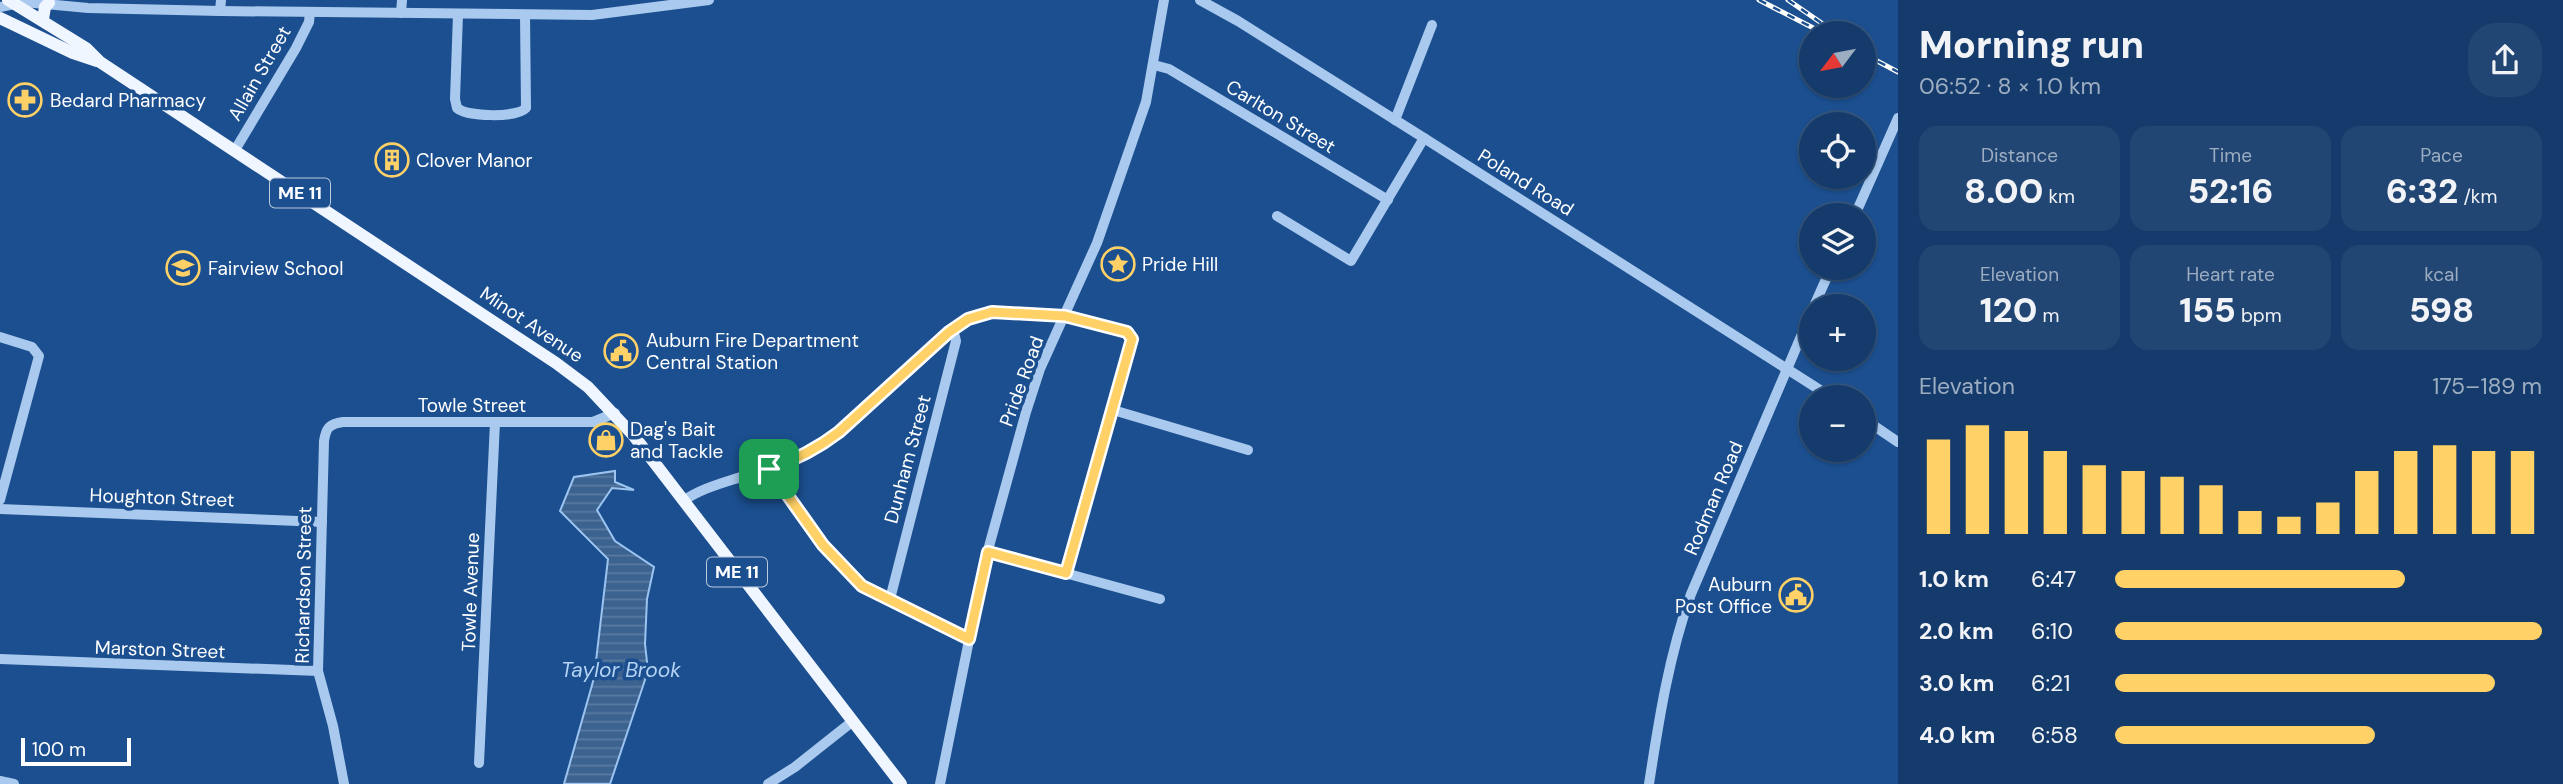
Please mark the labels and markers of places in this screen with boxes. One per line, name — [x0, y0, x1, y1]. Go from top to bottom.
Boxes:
pharmacy icon: Bedard Pharmacy — [6, 81, 44, 119]
place label: Bedard Pharmacy — [50, 88, 207, 113]
building icon: Clover Manor — [373, 141, 411, 179]
place label: Clover Manor — [416, 148, 533, 173]
place icon: Pride Hill — [1099, 245, 1137, 283]
school or university icon: Fairview School — [164, 249, 202, 287]
place label: Pride Hill — [1142, 252, 1218, 277]
place label: Fairview School — [208, 256, 344, 281]
place label: Auburn Fire Department Central Station — [646, 328, 859, 375]
public building icon: Auburn Fire Department Central Station — [602, 332, 640, 370]
place label: Dag's Bait and Tackle — [630, 417, 723, 464]
shop icon: Dag's Bait and Tackle — [587, 421, 625, 459]
pin — [739, 439, 799, 499]
place label: Auburn Post Office — [1675, 572, 1772, 619]
public building icon: Auburn Post Office — [1777, 576, 1815, 614]

